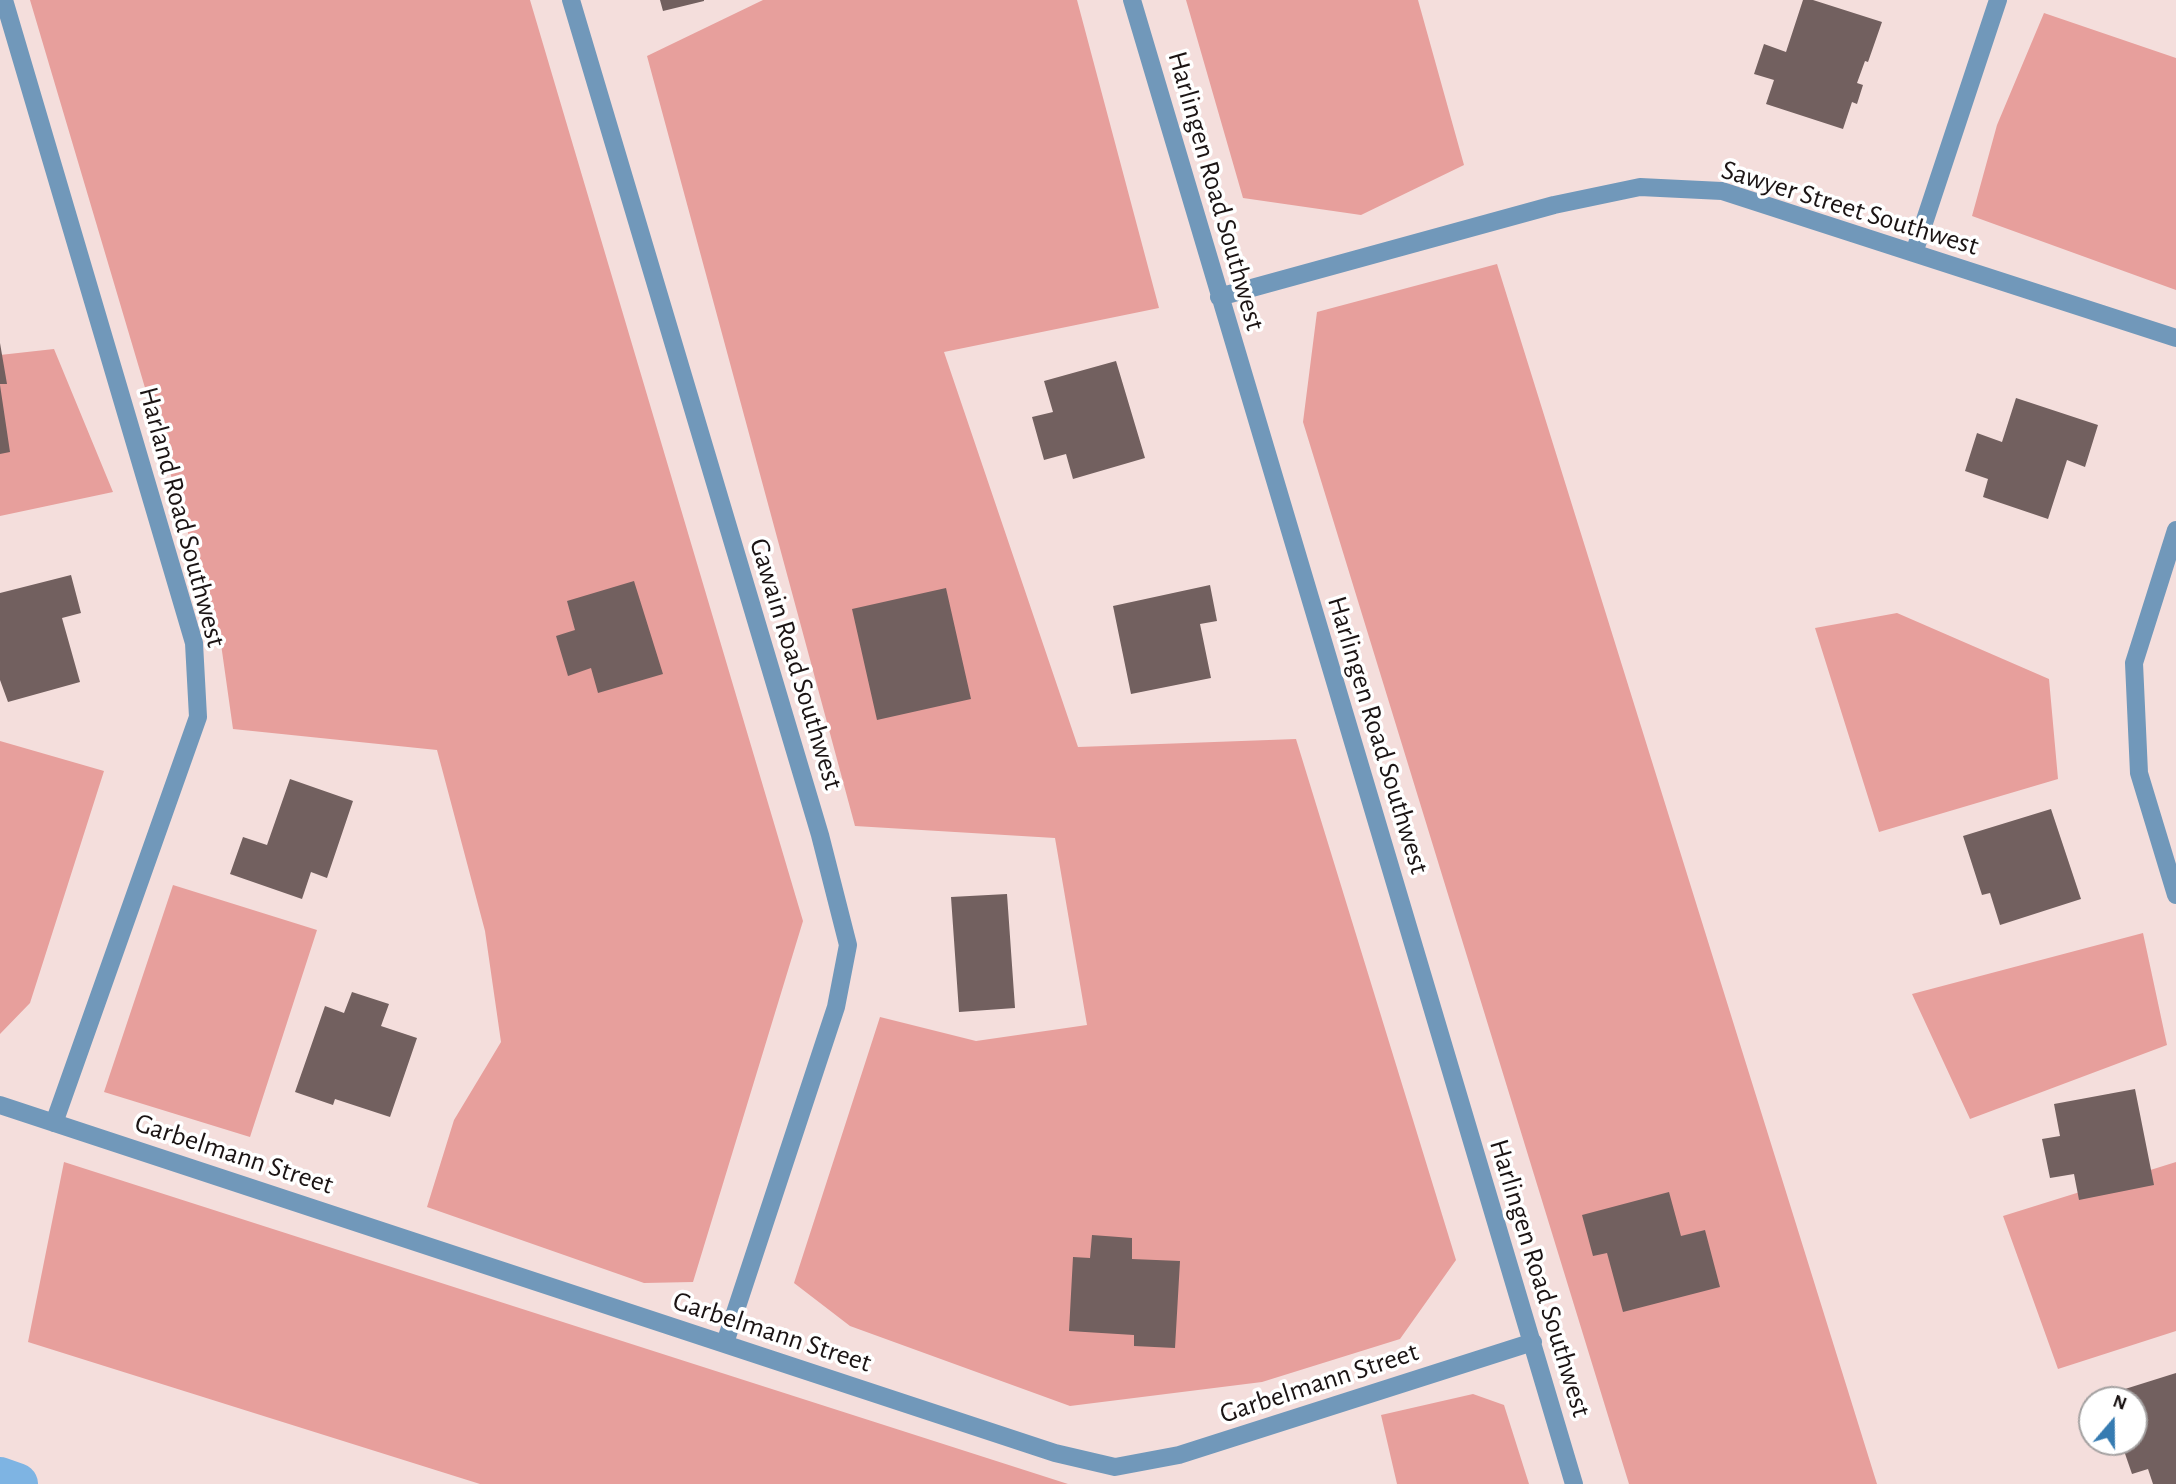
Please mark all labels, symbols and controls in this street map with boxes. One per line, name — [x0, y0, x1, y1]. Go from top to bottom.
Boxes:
street label: Harlingen Road Southwest — [1160, 48, 1272, 334]
street label: Sawyer Street Southwest — [1717, 153, 1983, 263]
street label: Harland Road Southwest — [131, 383, 233, 651]
street label: Gawain Road Southwest — [742, 534, 850, 794]
street label: Harlingen Road Southwest — [1320, 592, 1436, 878]
street label: Garbelmann Street — [131, 1106, 337, 1202]
street label: Harlingen Road Southwest — [1482, 1135, 1598, 1421]
street label: Garbelmann Street — [669, 1284, 875, 1380]
street label: Garbelmann Street — [1216, 1335, 1422, 1431]
north arrow — [2078, 1386, 2148, 1456]
text: N — [2110, 1391, 2129, 1414]

